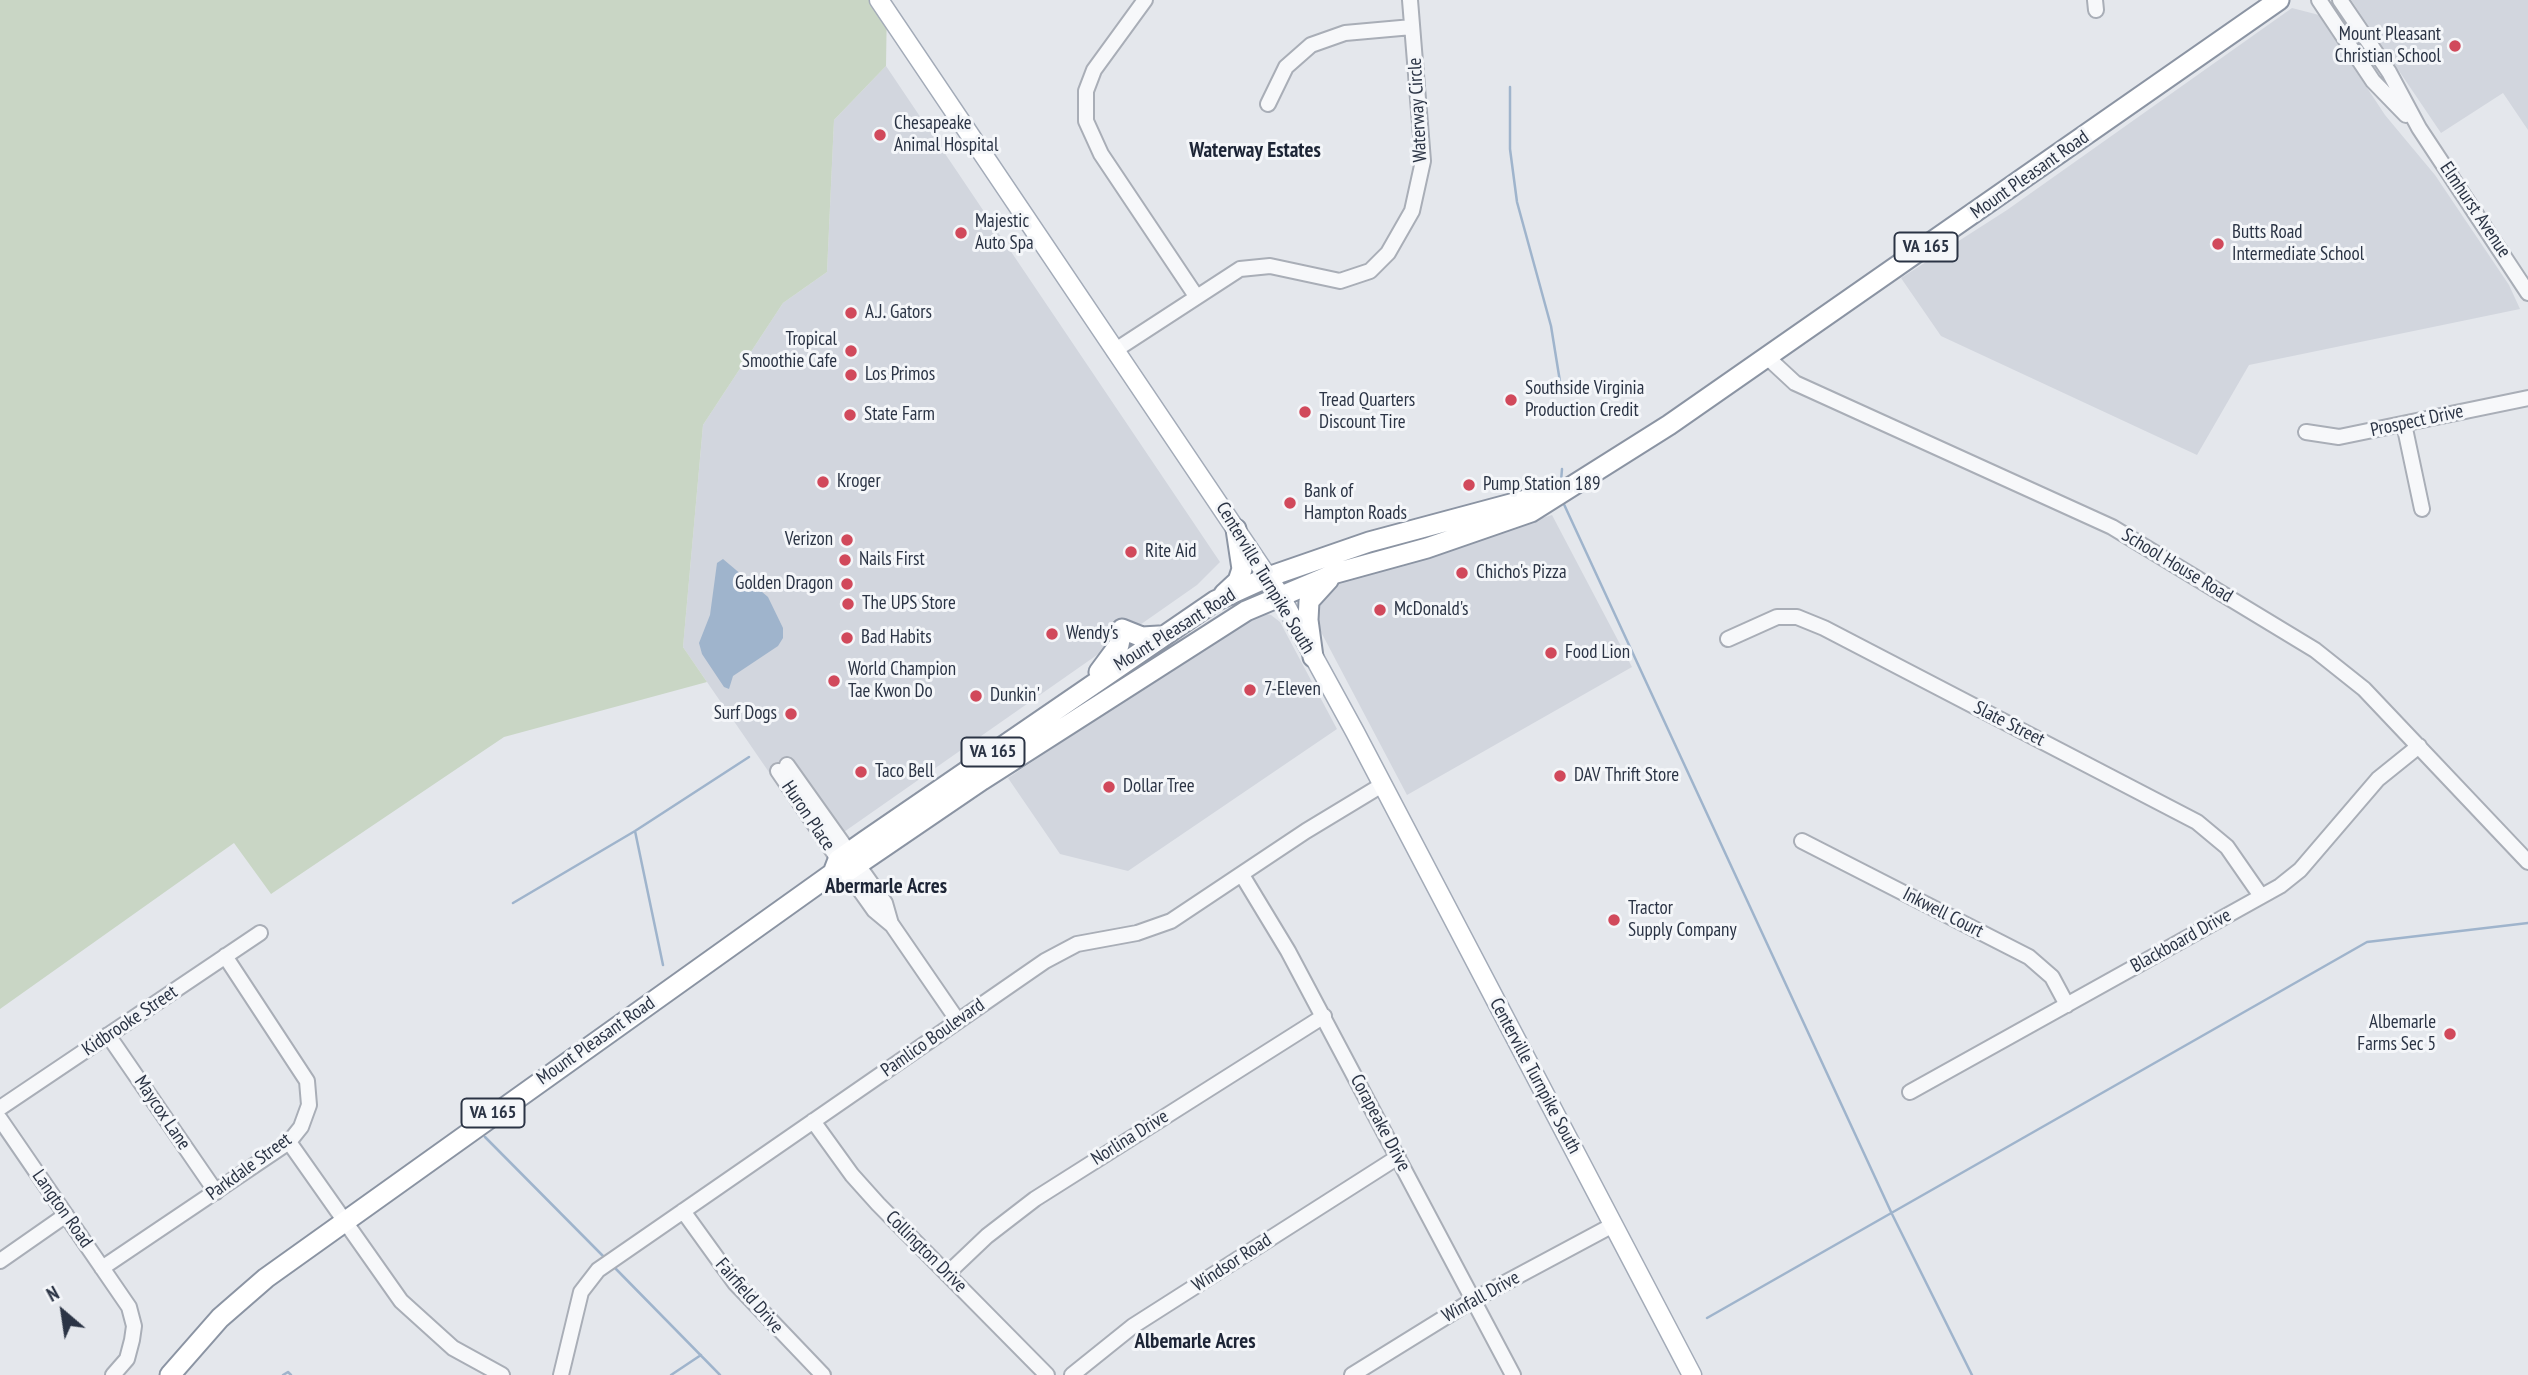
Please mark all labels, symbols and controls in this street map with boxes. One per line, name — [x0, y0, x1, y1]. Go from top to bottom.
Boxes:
place label: Mount Pleasant Christian School — [2335, 24, 2441, 68]
marker: Mount Pleasant Christian School — [2447, 38, 2463, 54]
street label: Waterway Circle — [1404, 57, 1432, 163]
place label: Chesapeake Animal Hospital — [894, 113, 998, 157]
street label: Mount Pleasant Road — [1967, 126, 2093, 224]
marker: Chesapeake Animal Hospital — [872, 127, 888, 143]
district label: Waterway Estates — [1189, 138, 1321, 164]
street label: Elmhurst Avenue — [2435, 158, 2515, 262]
place label: Majestic Auto Spa — [975, 211, 1034, 255]
place label: Butts Road Intermediate School — [2232, 222, 2364, 266]
marker: Majestic Auto Spa — [953, 225, 969, 241]
road number: VA 165 — [1895, 232, 1958, 262]
marker: Butts Road Intermediate School — [2210, 236, 2226, 252]
place label: A.J. Gators — [865, 302, 932, 324]
marker: A.J. Gators — [843, 305, 859, 321]
place label: Tropical Smoothie Cafe — [742, 329, 837, 373]
marker: Tropical Smoothie Cafe — [843, 343, 859, 359]
place label: Los Primos — [865, 364, 935, 386]
marker: Los Primos — [843, 367, 859, 383]
place label: Southside Virginia Production Credit — [1525, 378, 1644, 422]
place label: Tread Quarters Discount Tire — [1319, 390, 1415, 434]
marker: Southside Virginia Production Credit — [1503, 392, 1519, 408]
street label: Prospect Drive — [2368, 400, 2466, 442]
place label: State Farm — [864, 404, 935, 426]
marker: Tread Quarters Discount Tire — [1297, 404, 1313, 420]
marker: State Farm — [842, 407, 858, 423]
place label: Kroger — [837, 471, 881, 493]
marker: Kroger — [815, 474, 831, 490]
place label: Pump Station 189 — [1483, 474, 1600, 496]
marker: Pump Station 189 — [1461, 477, 1477, 493]
place label: Bank of Hampton Roads — [1304, 481, 1407, 525]
marker: Bank of Hampton Roads — [1282, 495, 1298, 511]
street label: Centerville Turnpike South — [1211, 498, 1319, 658]
street label: School House Road — [2117, 524, 2237, 608]
place label: Verizon — [785, 529, 833, 551]
marker: Verizon — [839, 532, 855, 548]
place label: Rite Aid — [1145, 541, 1197, 563]
marker: Rite Aid — [1123, 544, 1139, 560]
place label: Nails First — [859, 549, 925, 571]
marker: Nails First — [837, 552, 853, 568]
place label: Chicho's Pizza — [1476, 562, 1567, 584]
marker: Chicho's Pizza — [1454, 565, 1470, 581]
place label: Golden Dragon — [735, 573, 833, 595]
marker: Golden Dragon — [839, 576, 855, 592]
street label: Mount Pleasant Road — [1110, 584, 1240, 676]
place label: The UPS Store — [862, 593, 956, 615]
marker: The UPS Store — [840, 596, 856, 612]
place label: McDonald's — [1394, 599, 1469, 621]
marker: McDonald's — [1372, 602, 1388, 618]
place label: Wendy's — [1066, 623, 1119, 645]
marker: Wendy's — [1044, 626, 1060, 642]
place label: Bad Habits — [861, 627, 932, 649]
marker: Bad Habits — [839, 630, 855, 646]
place label: Food Lion — [1565, 642, 1630, 664]
marker: Food Lion — [1543, 645, 1559, 661]
place label: World Champion Tae Kwon Do — [848, 659, 956, 703]
marker: World Champion Tae Kwon Do — [826, 673, 842, 689]
place label: 7-Eleven — [1264, 679, 1321, 701]
marker: 7-Eleven — [1242, 682, 1258, 698]
place label: Dunkin' — [990, 685, 1040, 707]
marker: Dunkin' — [968, 688, 984, 704]
street label: Slate Street — [1970, 696, 2048, 752]
place label: Surf Dogs — [714, 703, 777, 725]
marker: Surf Dogs — [783, 706, 799, 722]
road number: VA 165 — [962, 738, 1024, 766]
place label: Taco Bell — [875, 761, 934, 783]
marker: Taco Bell — [853, 764, 869, 780]
place label: DAV Thrift Store — [1574, 765, 1679, 787]
marker: DAV Thrift Store — [1552, 768, 1568, 784]
place label: Dollar Tree — [1123, 776, 1194, 798]
street label: Huron Place — [776, 777, 840, 855]
marker: Dollar Tree — [1101, 779, 1117, 795]
district label: Abermarle Acres — [825, 874, 947, 900]
street label: Inkwell Court — [1899, 883, 1987, 943]
place label: Tractor Supply Company — [1628, 898, 1737, 942]
street label: Blackboard Drive — [2127, 904, 2235, 978]
marker: Tractor Supply Company — [1606, 912, 1622, 928]
street label: Kidbrooke Street — [78, 981, 182, 1061]
street label: Mount Pleasant Road — [533, 992, 659, 1090]
street label: Pamlico Boulevard — [877, 994, 989, 1082]
street label: Centerville Turnpike South — [1484, 994, 1586, 1158]
place label: Albemarle Farms Sec 5 — [2357, 1012, 2436, 1056]
marker: Albemarle Farms Sec 5 — [2442, 1026, 2458, 1042]
street label: Corapeake Drive — [1345, 1071, 1415, 1175]
street label: Maycox Lane — [129, 1072, 195, 1154]
road number: VA 165 — [462, 1098, 524, 1128]
street label: Norlina Drive — [1087, 1105, 1173, 1171]
street label: Parkdale Street — [202, 1128, 296, 1206]
street label: Langton Road — [27, 1166, 97, 1252]
street label: Collington Drive — [880, 1206, 972, 1298]
street label: Windsor Road — [1188, 1229, 1276, 1297]
street label: Fairfield Drive — [710, 1254, 788, 1338]
street label: Winfall Drive — [1438, 1266, 1524, 1328]
north arrow — [28, 1277, 98, 1347]
text: N — [43, 1281, 63, 1307]
district label: Albemarle Acres — [1134, 1329, 1256, 1355]

